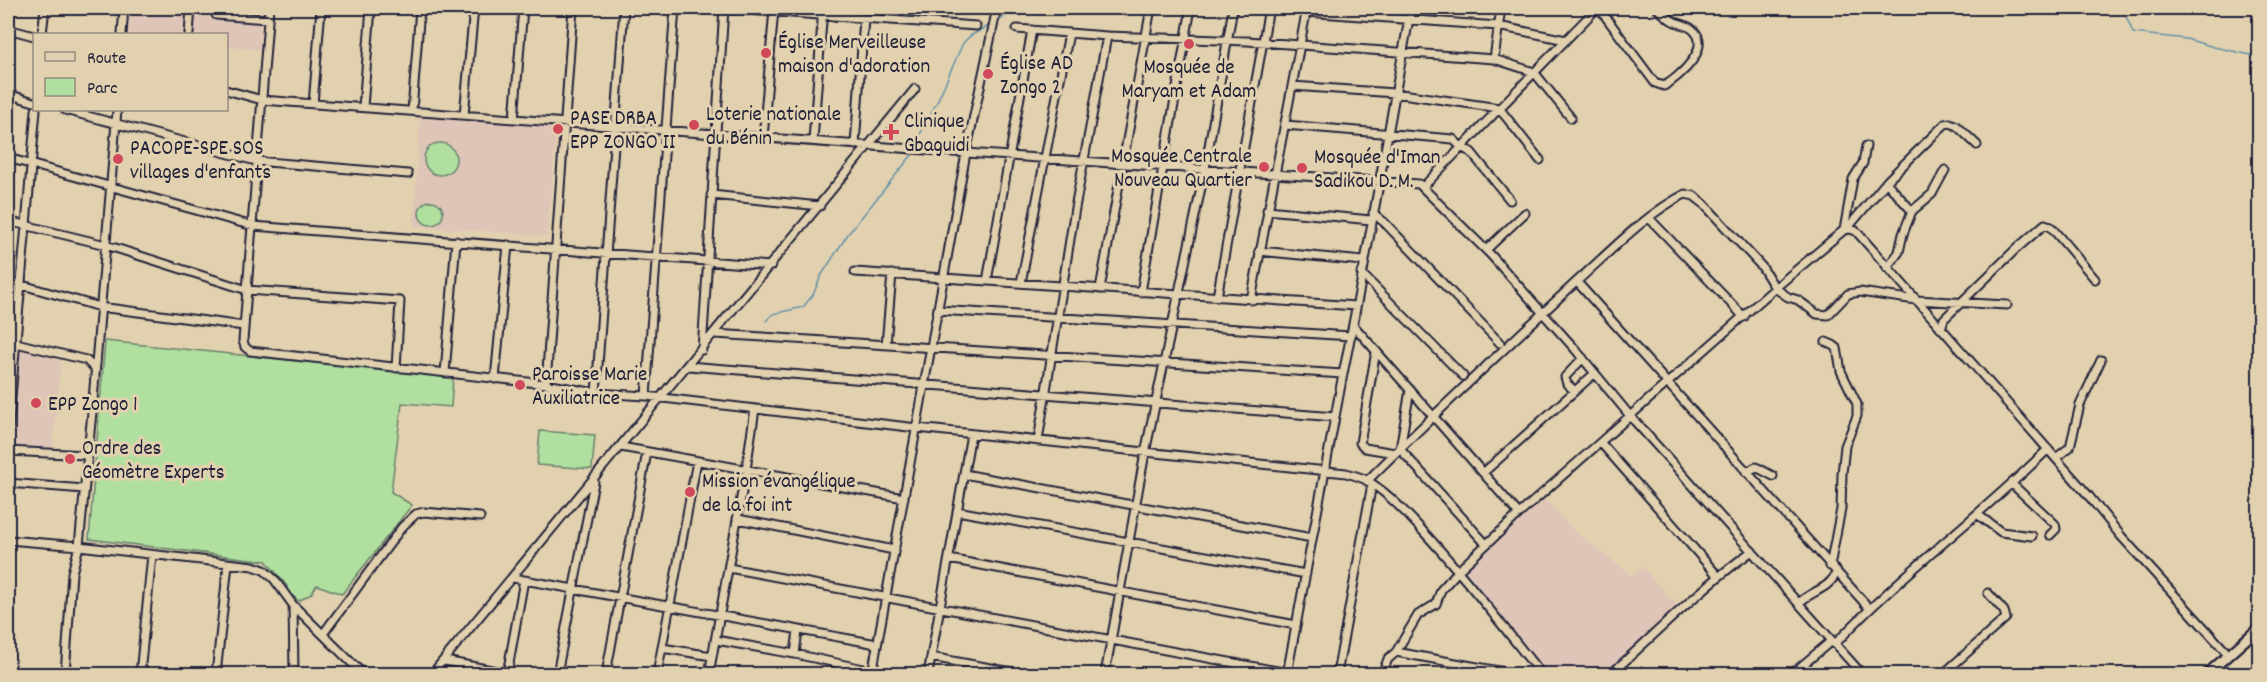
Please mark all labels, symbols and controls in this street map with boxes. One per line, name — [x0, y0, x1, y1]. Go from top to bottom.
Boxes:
place label: Église Merveilleuse maison d'adoration — [778, 29, 930, 83]
legend — [33, 33, 228, 111]
marker: Mosquée de Maryam et Adam — [1182, 37, 1196, 51]
marker: Église Merveilleuse maison d'adoration — [759, 46, 773, 60]
text: Route — [87, 47, 126, 72]
place label: Église AD Zongo 2 — [1000, 50, 1073, 104]
place label: Mosquée de Maryam et Adam — [1122, 54, 1256, 108]
marker: Église AD Zongo 2 — [981, 67, 995, 81]
text: Parc — [87, 77, 118, 102]
place label: Loterie nationale du Bénin — [706, 101, 841, 155]
place label: PASE DRBA EPP ZONGO II — [570, 105, 676, 159]
place label: Clinique Gbaguidi — [904, 108, 969, 162]
marker: Loterie nationale du Bénin — [687, 118, 701, 132]
marker: PASE DRBA EPP ZONGO II — [551, 122, 565, 136]
marker: Clinique Gbaguidi — [882, 123, 900, 141]
place label: PACOPE-SPE SOS villages d'enfants — [130, 135, 271, 189]
place label: Mosquée Centrale Nouveau Quartier — [1111, 143, 1252, 197]
place label: Mosquée d'Iman Sadikou D. M. — [1314, 144, 1440, 198]
marker: PACOPE-SPE SOS villages d'enfants — [111, 152, 125, 166]
marker: Mosquée Centrale Nouveau Quartier — [1257, 160, 1271, 174]
marker: Mosquée d'Iman Sadikou D. M. — [1295, 161, 1309, 175]
place label: Paroisse Marie Auxiliatrice — [532, 361, 647, 415]
marker: Paroisse Marie Auxiliatrice — [513, 378, 527, 392]
place label: EPP Zongo 1 — [48, 391, 138, 421]
marker: EPP Zongo 1 — [29, 396, 43, 410]
place label: Ordre des Géomètre Experts — [82, 435, 225, 489]
marker: Ordre des Géomètre Experts — [63, 452, 77, 466]
place label: Mission évangélique de la foi int — [702, 468, 856, 522]
marker: Mission évangélique de la foi int — [683, 485, 697, 499]

